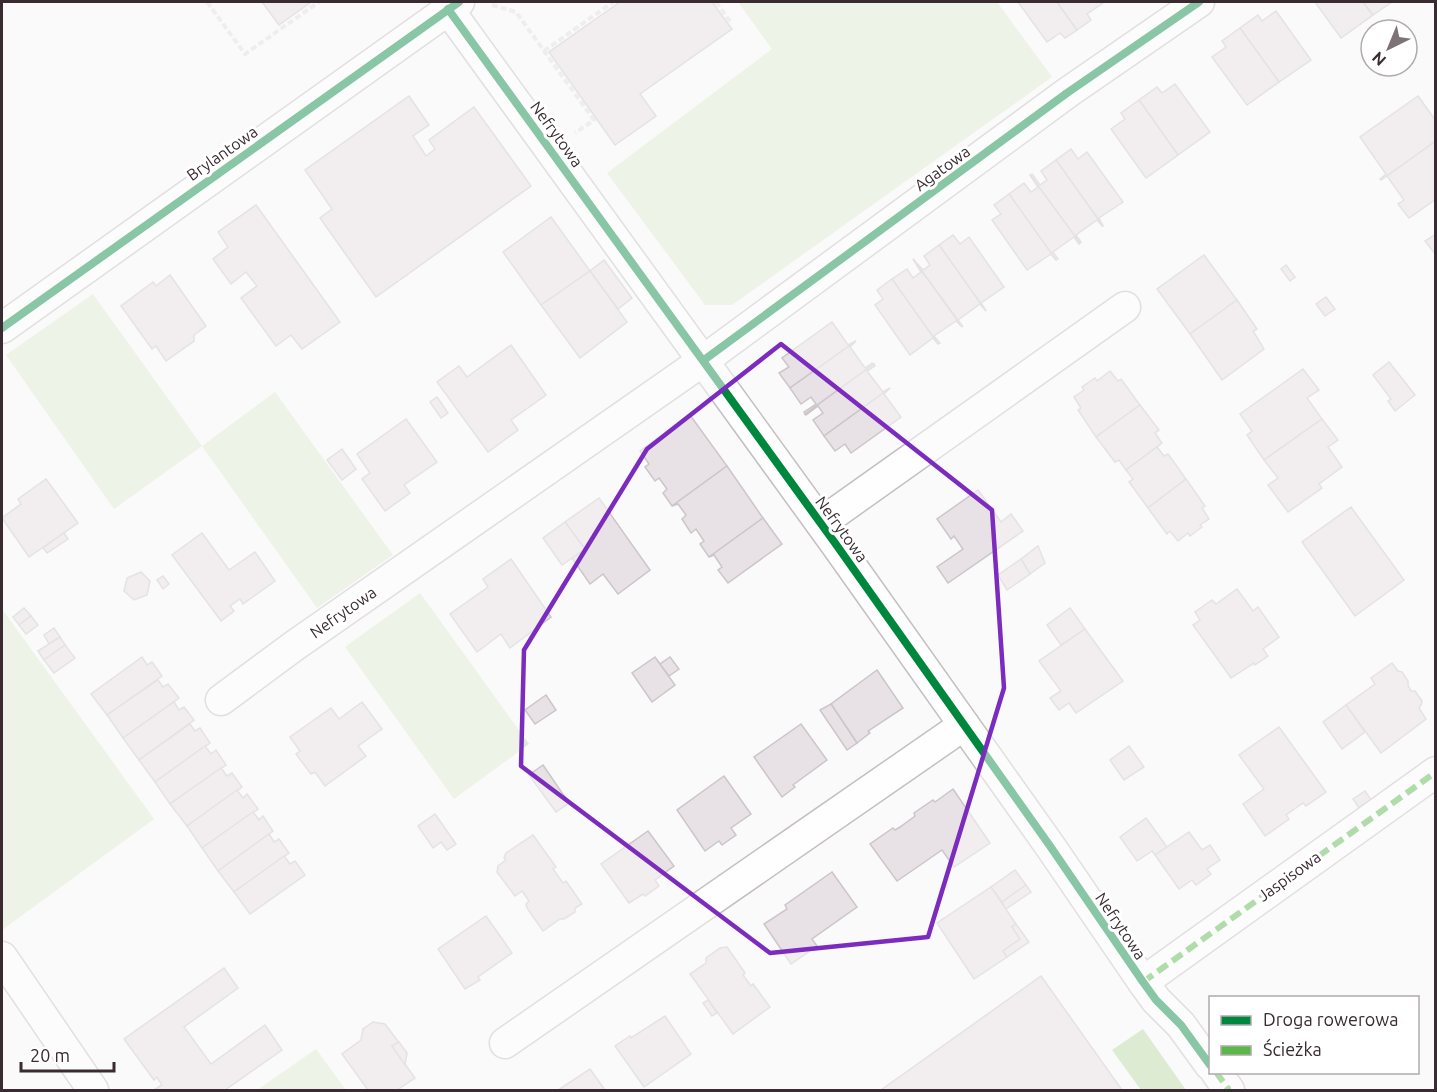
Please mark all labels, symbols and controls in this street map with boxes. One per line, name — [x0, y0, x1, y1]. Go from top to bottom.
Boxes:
north arrow — [1359, 18, 1419, 78]
text: N — [1368, 48, 1389, 70]
street label: Nefrytowa — [527, 98, 587, 170]
street label: Brylantowa — [183, 122, 261, 184]
street label: Agatowa — [911, 142, 973, 194]
street label: Nefrytowa — [812, 493, 872, 565]
street label: Nefrytowa — [306, 583, 380, 641]
street label: Jaspisowa — [1254, 847, 1324, 905]
street label: Nefrytowa — [1092, 889, 1150, 963]
legend — [1209, 996, 1419, 1074]
text: Droga rowerowa — [1263, 1009, 1399, 1029]
scale bar — [21, 1035, 114, 1073]
text: Ścieżka — [1263, 1038, 1322, 1059]
text: 20 m — [30, 1045, 70, 1065]

